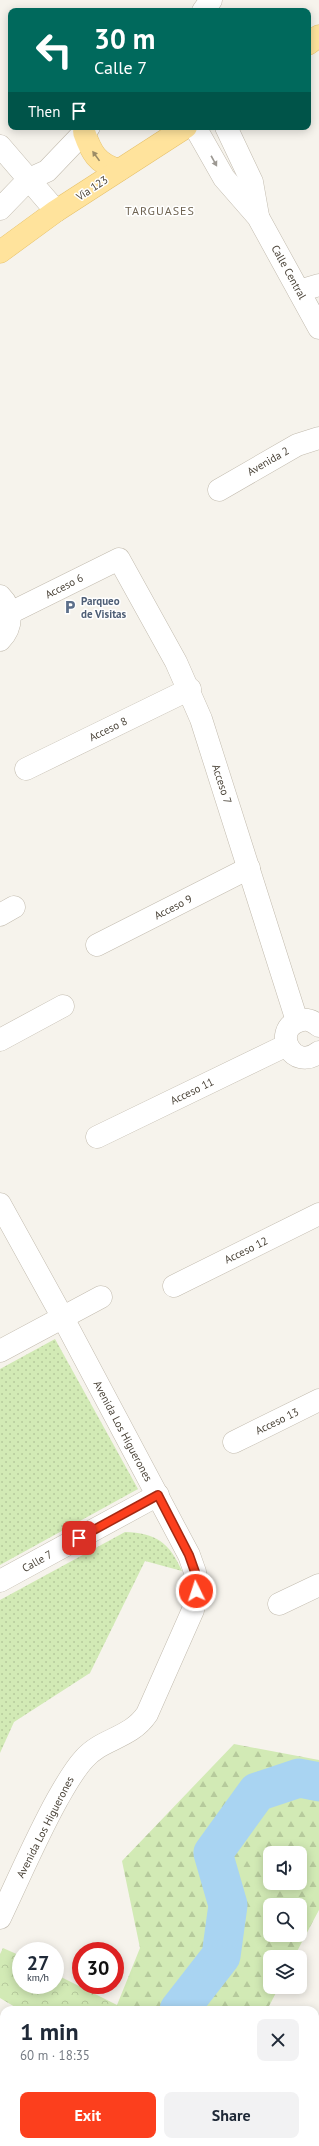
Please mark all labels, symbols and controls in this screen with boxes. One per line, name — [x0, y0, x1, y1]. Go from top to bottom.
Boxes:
text: 30 m — [94, 20, 155, 57]
icon: left — [28, 24, 80, 76]
text: Calle 7 — [94, 56, 147, 79]
icon: arrive — [68, 100, 90, 122]
text: Then — [28, 102, 60, 121]
one-way arrow — [92, 151, 101, 162]
one-way arrow — [211, 155, 218, 167]
street label: Vía 123 — [73, 173, 111, 204]
district label: TARGUASES — [125, 203, 195, 218]
street label: Calle Central — [268, 242, 310, 302]
street label: Avenida 2 — [245, 443, 291, 479]
street label: Acceso 6 — [43, 571, 85, 601]
place label: Parqueo de Visitas — [81, 594, 126, 621]
parking icon: Parqueo de Visitas — [62, 599, 78, 615]
street label: Acceso 8 — [87, 714, 129, 744]
street label: Acceso 7 — [209, 762, 235, 806]
street label: Acceso 9 — [152, 892, 194, 922]
street label: Acceso 11 — [168, 1074, 216, 1108]
street label: Acceso 12 — [222, 1233, 270, 1267]
street label: Avenida Los Higuerones — [90, 1378, 156, 1484]
street label: Acceso 13 — [253, 1404, 301, 1438]
pin — [62, 1521, 96, 1555]
icon: arrive — [68, 1527, 90, 1549]
street label: Calle 7 — [19, 1547, 55, 1575]
position arrow — [175, 1570, 217, 1612]
street label: Avenida Los Higuerones — [13, 1773, 77, 1880]
map controls — [263, 1846, 307, 1994]
button: sound — [263, 1846, 307, 1890]
button: search — [263, 1898, 307, 1942]
speed limit sign: 30 — [72, 1942, 124, 1994]
text: 27 — [27, 1950, 49, 1976]
button: layers — [263, 1950, 307, 1994]
text: km/h — [27, 1971, 49, 1984]
text: 1 min — [20, 2016, 79, 2047]
button: close — [257, 2019, 299, 2061]
text: 60 m · 18:35 — [20, 2047, 90, 2064]
button: Exit — [20, 2092, 156, 2138]
button: Share — [164, 2092, 299, 2138]

